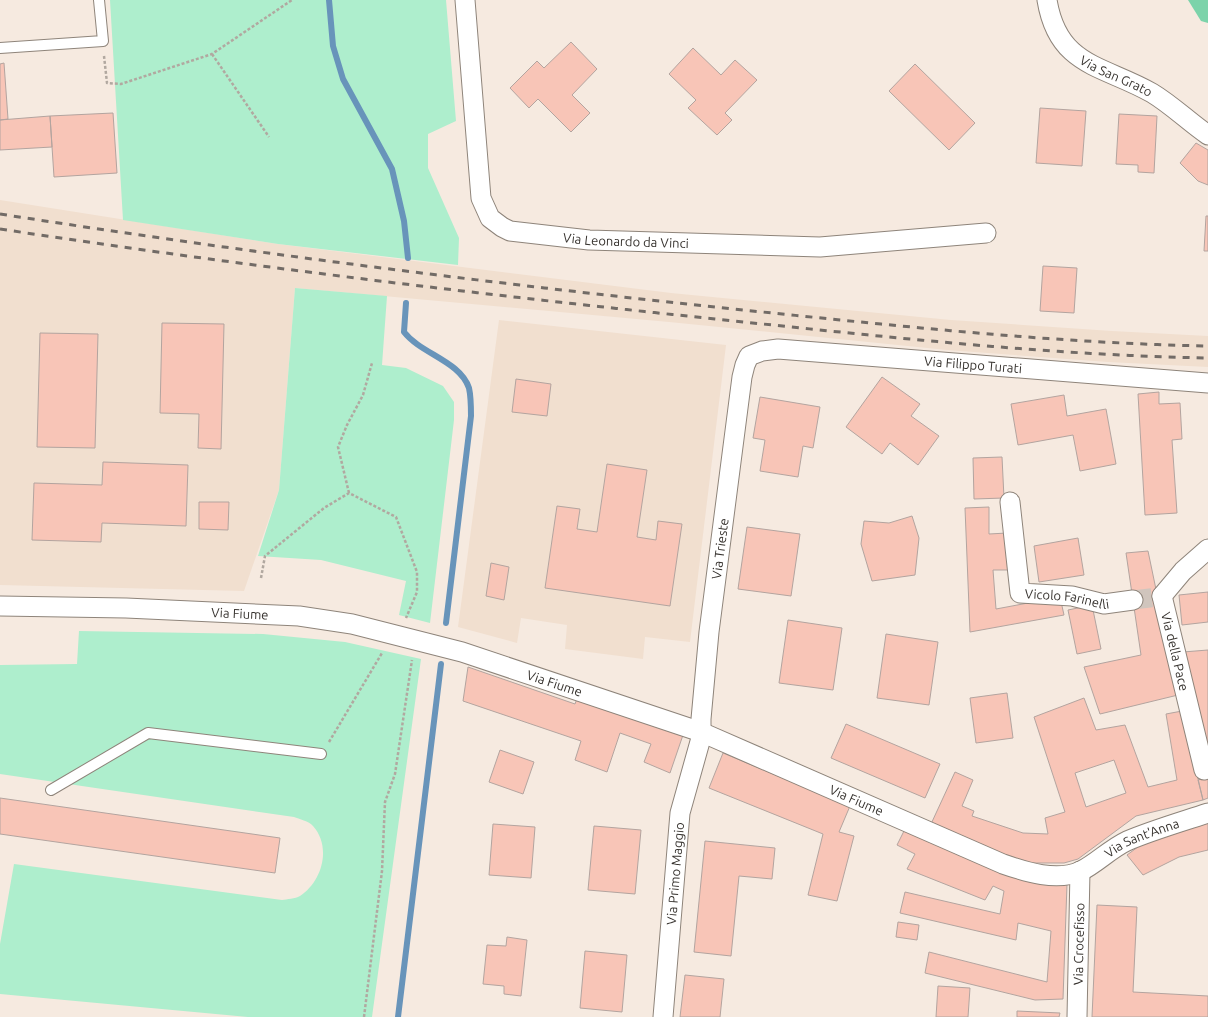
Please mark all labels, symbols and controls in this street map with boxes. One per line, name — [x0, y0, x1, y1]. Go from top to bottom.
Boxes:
street label: Via San Grato — [1077, 53, 1155, 99]
street label: Via Leonardo da Vinci — [562, 230, 689, 250]
street label: Via Filippo Turati — [924, 354, 1022, 375]
street label: Via Trieste — [709, 517, 731, 580]
street label: Vicolo Farinelli — [1024, 586, 1110, 611]
street label: Via Fiume — [211, 605, 269, 622]
street label: Via della Pace — [1159, 611, 1192, 692]
street label: Via Fiume — [525, 667, 584, 699]
street label: Via Fiume — [827, 782, 886, 818]
street label: Via Sant'Anna — [1102, 816, 1181, 860]
street label: Via Primo Maggio — [664, 822, 686, 925]
street label: Via Crocefisso — [1071, 903, 1086, 985]

